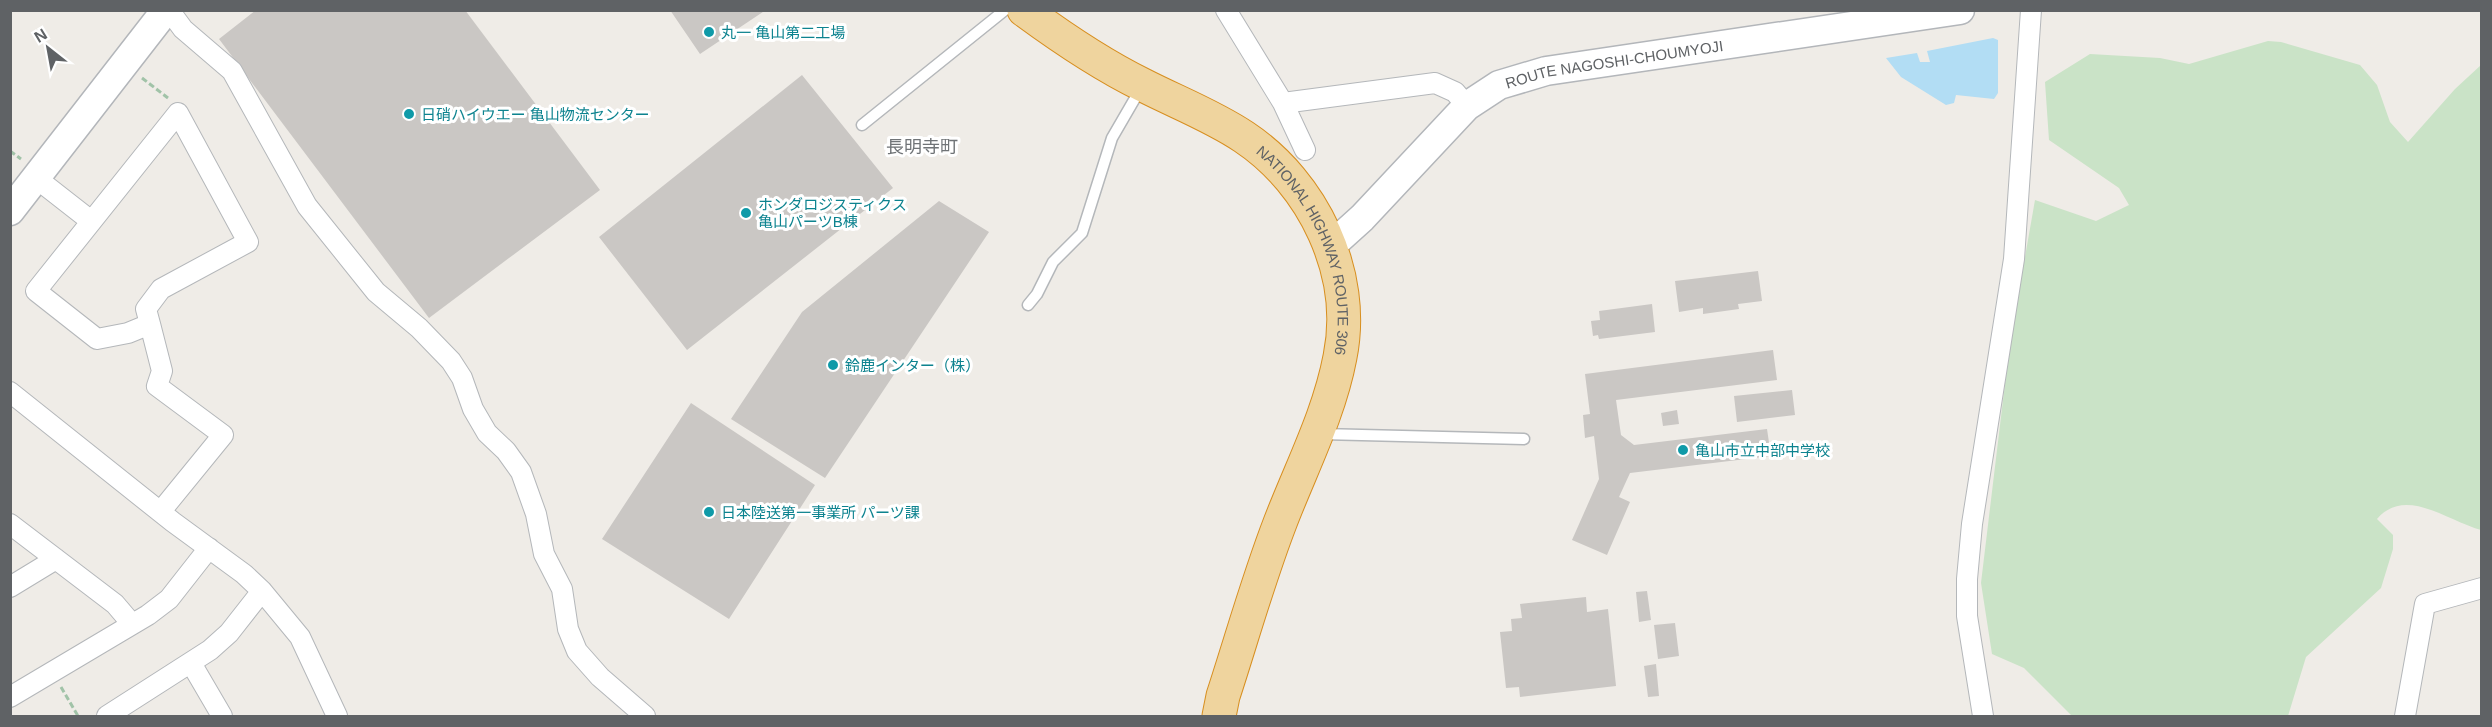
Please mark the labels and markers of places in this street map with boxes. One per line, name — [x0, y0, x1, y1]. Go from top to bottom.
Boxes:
place label: 丸一 亀山第二工場 — [721, 24, 845, 41]
marker: 丸一 亀山第二工場 — [702, 25, 716, 39]
place label: 日硝ハイウエー 亀山物流センター — [421, 106, 650, 123]
marker: 日硝ハイウエー 亀山物流センター — [402, 107, 416, 121]
place label: ホンダロジスティクス 亀山パーツB棟 — [758, 196, 907, 230]
marker: ホンダロジスティクス 亀山パーツB棟 — [739, 206, 753, 220]
place label: 鈴鹿インター（株） — [845, 357, 980, 374]
marker: 鈴鹿インター（株） — [826, 358, 840, 372]
place label: 亀山市立中部中学校 — [1695, 442, 1830, 459]
marker: 亀山市立中部中学校 — [1676, 443, 1690, 457]
place label: 日本陸送第一事業所 パーツ課 — [721, 504, 920, 521]
marker: 日本陸送第一事業所 パーツ課 — [702, 505, 716, 519]

